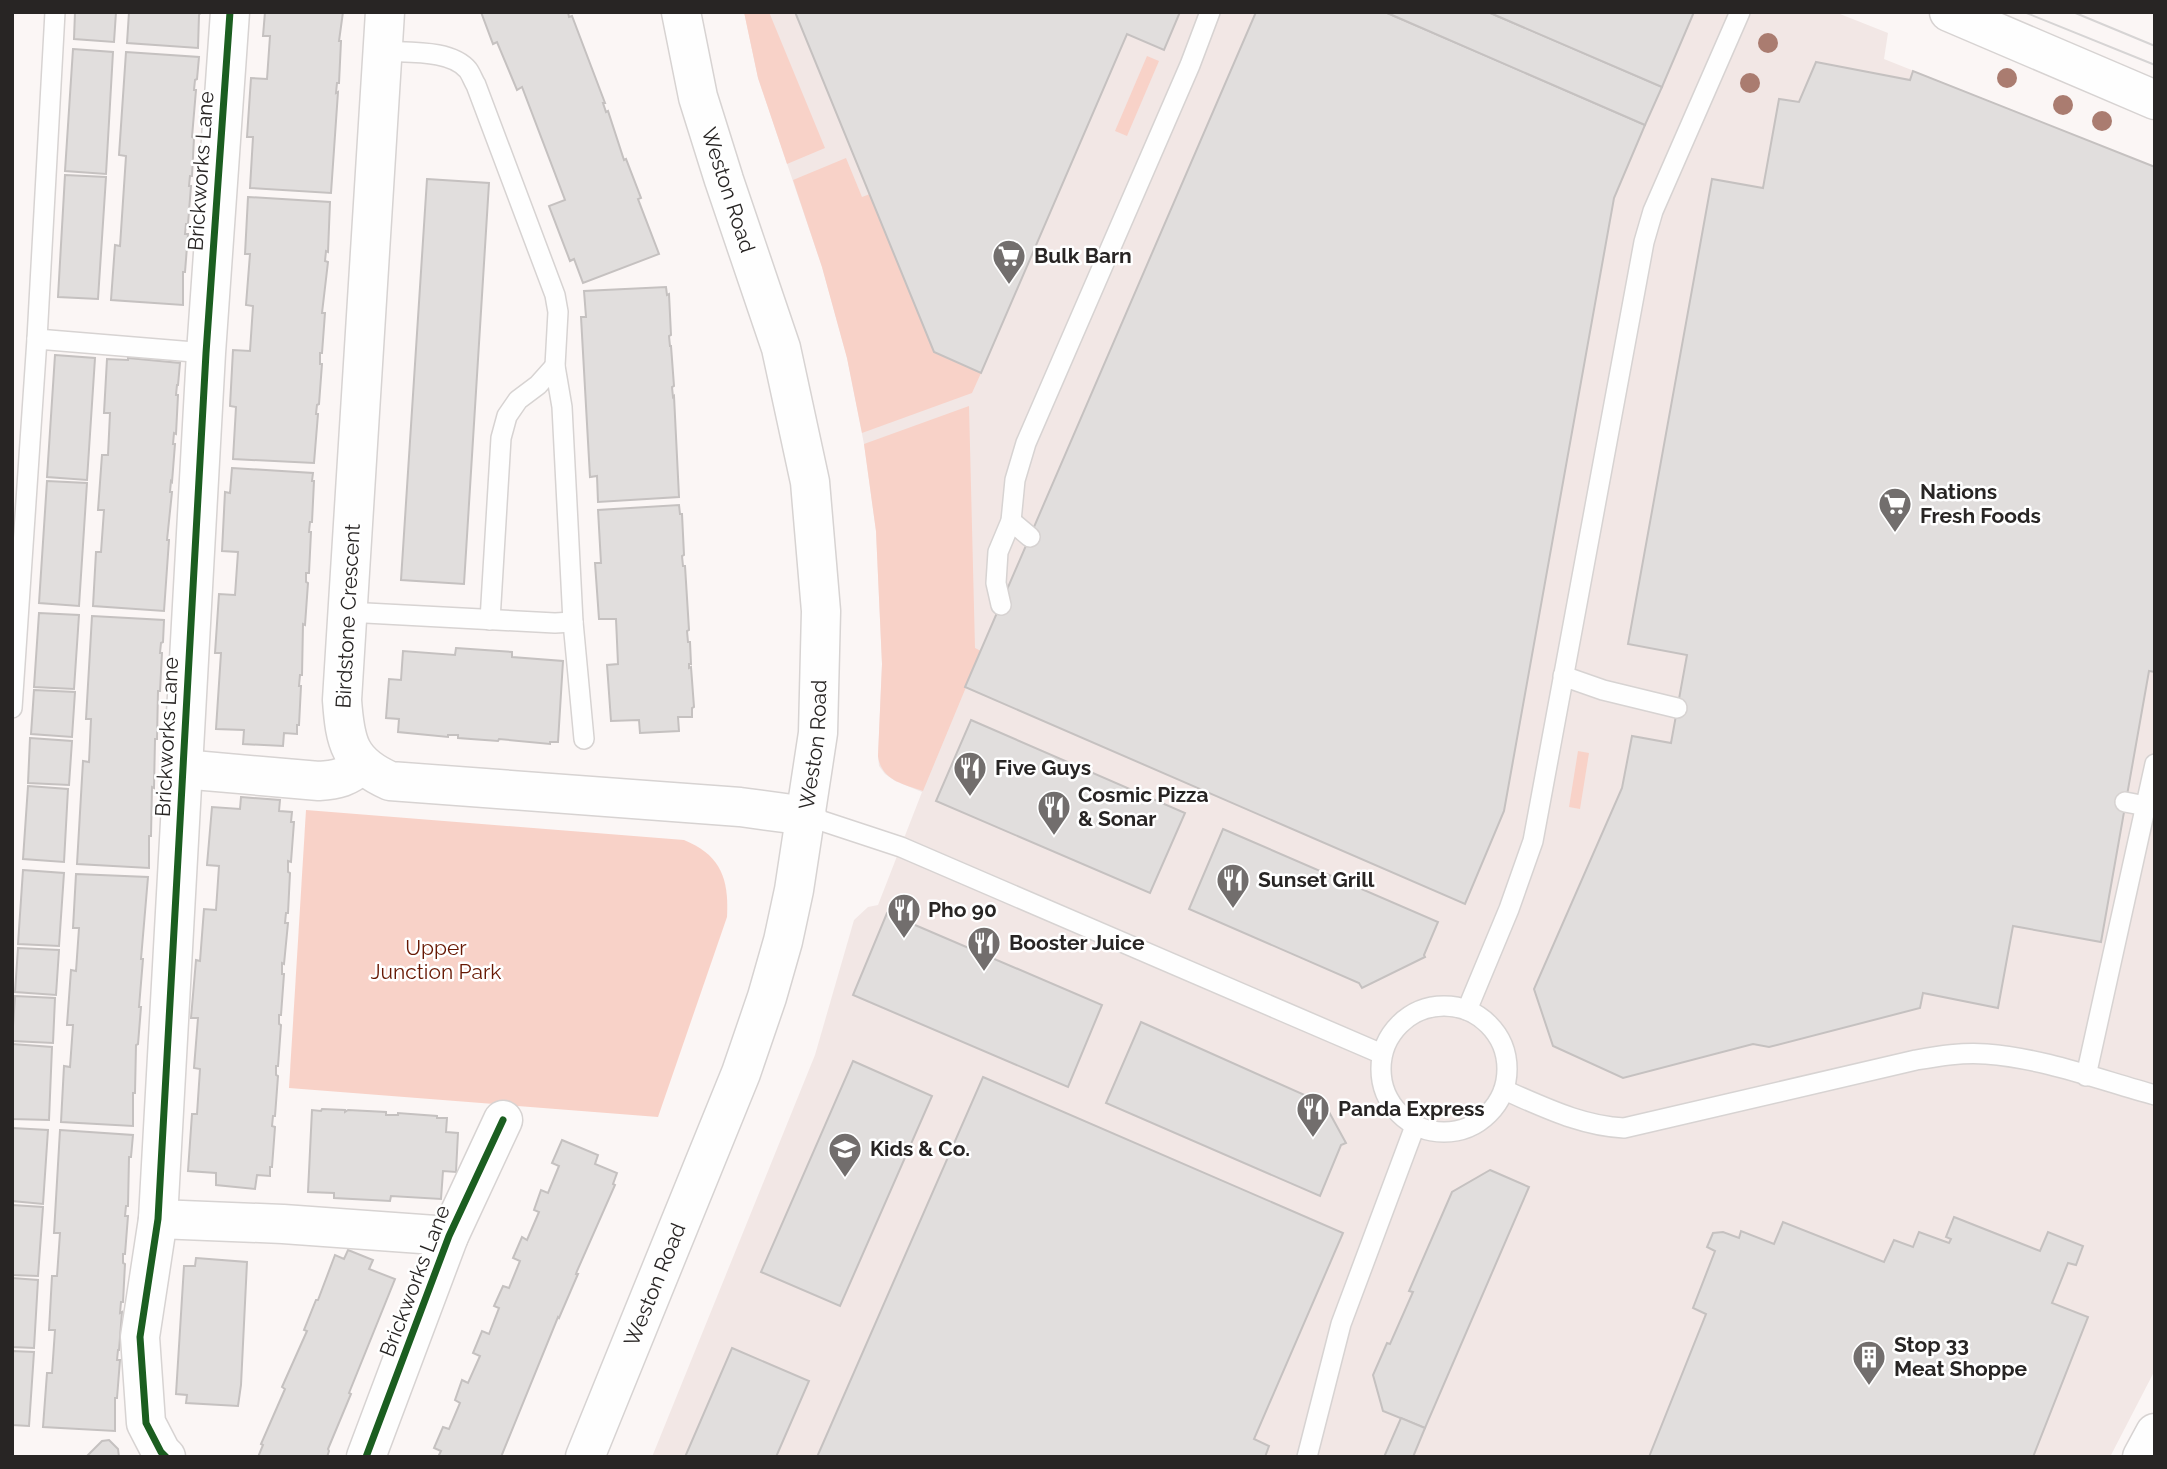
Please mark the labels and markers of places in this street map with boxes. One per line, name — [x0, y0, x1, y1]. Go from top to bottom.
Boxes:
supermarket icon: Bulk Barn — [990, 237, 1028, 286]
place label: Bulk Barn — [1034, 243, 1132, 268]
place label: Nations Fresh Foods — [1920, 479, 2041, 528]
supermarket icon: Nations Fresh Foods — [1876, 485, 1914, 534]
restaurant icon: Five Guys — [951, 749, 989, 798]
place label: Five Guys — [995, 755, 1091, 780]
place label: Cosmic Pizza & Sonar — [1078, 782, 1208, 831]
restaurant icon: Cosmic Pizza & Sonar — [1035, 788, 1073, 837]
restaurant icon: Sunset Grill — [1214, 861, 1252, 910]
place label: Sunset Grill — [1258, 867, 1375, 892]
restaurant icon: Pho 90 — [885, 891, 923, 940]
place label: Pho 90 — [928, 897, 997, 922]
restaurant icon: Booster Juice — [965, 924, 1003, 973]
place label: Booster Juice — [1009, 930, 1145, 955]
restaurant icon: Panda Express — [1294, 1090, 1332, 1139]
place label: Panda Express — [1338, 1096, 1485, 1121]
school or university icon: Kids & Co. — [826, 1130, 864, 1179]
place label: Kids & Co. — [870, 1136, 970, 1161]
place label: Stop 33 Meat Shoppe — [1894, 1332, 2027, 1381]
building icon: Stop 33 Meat Shoppe — [1850, 1338, 1888, 1387]

